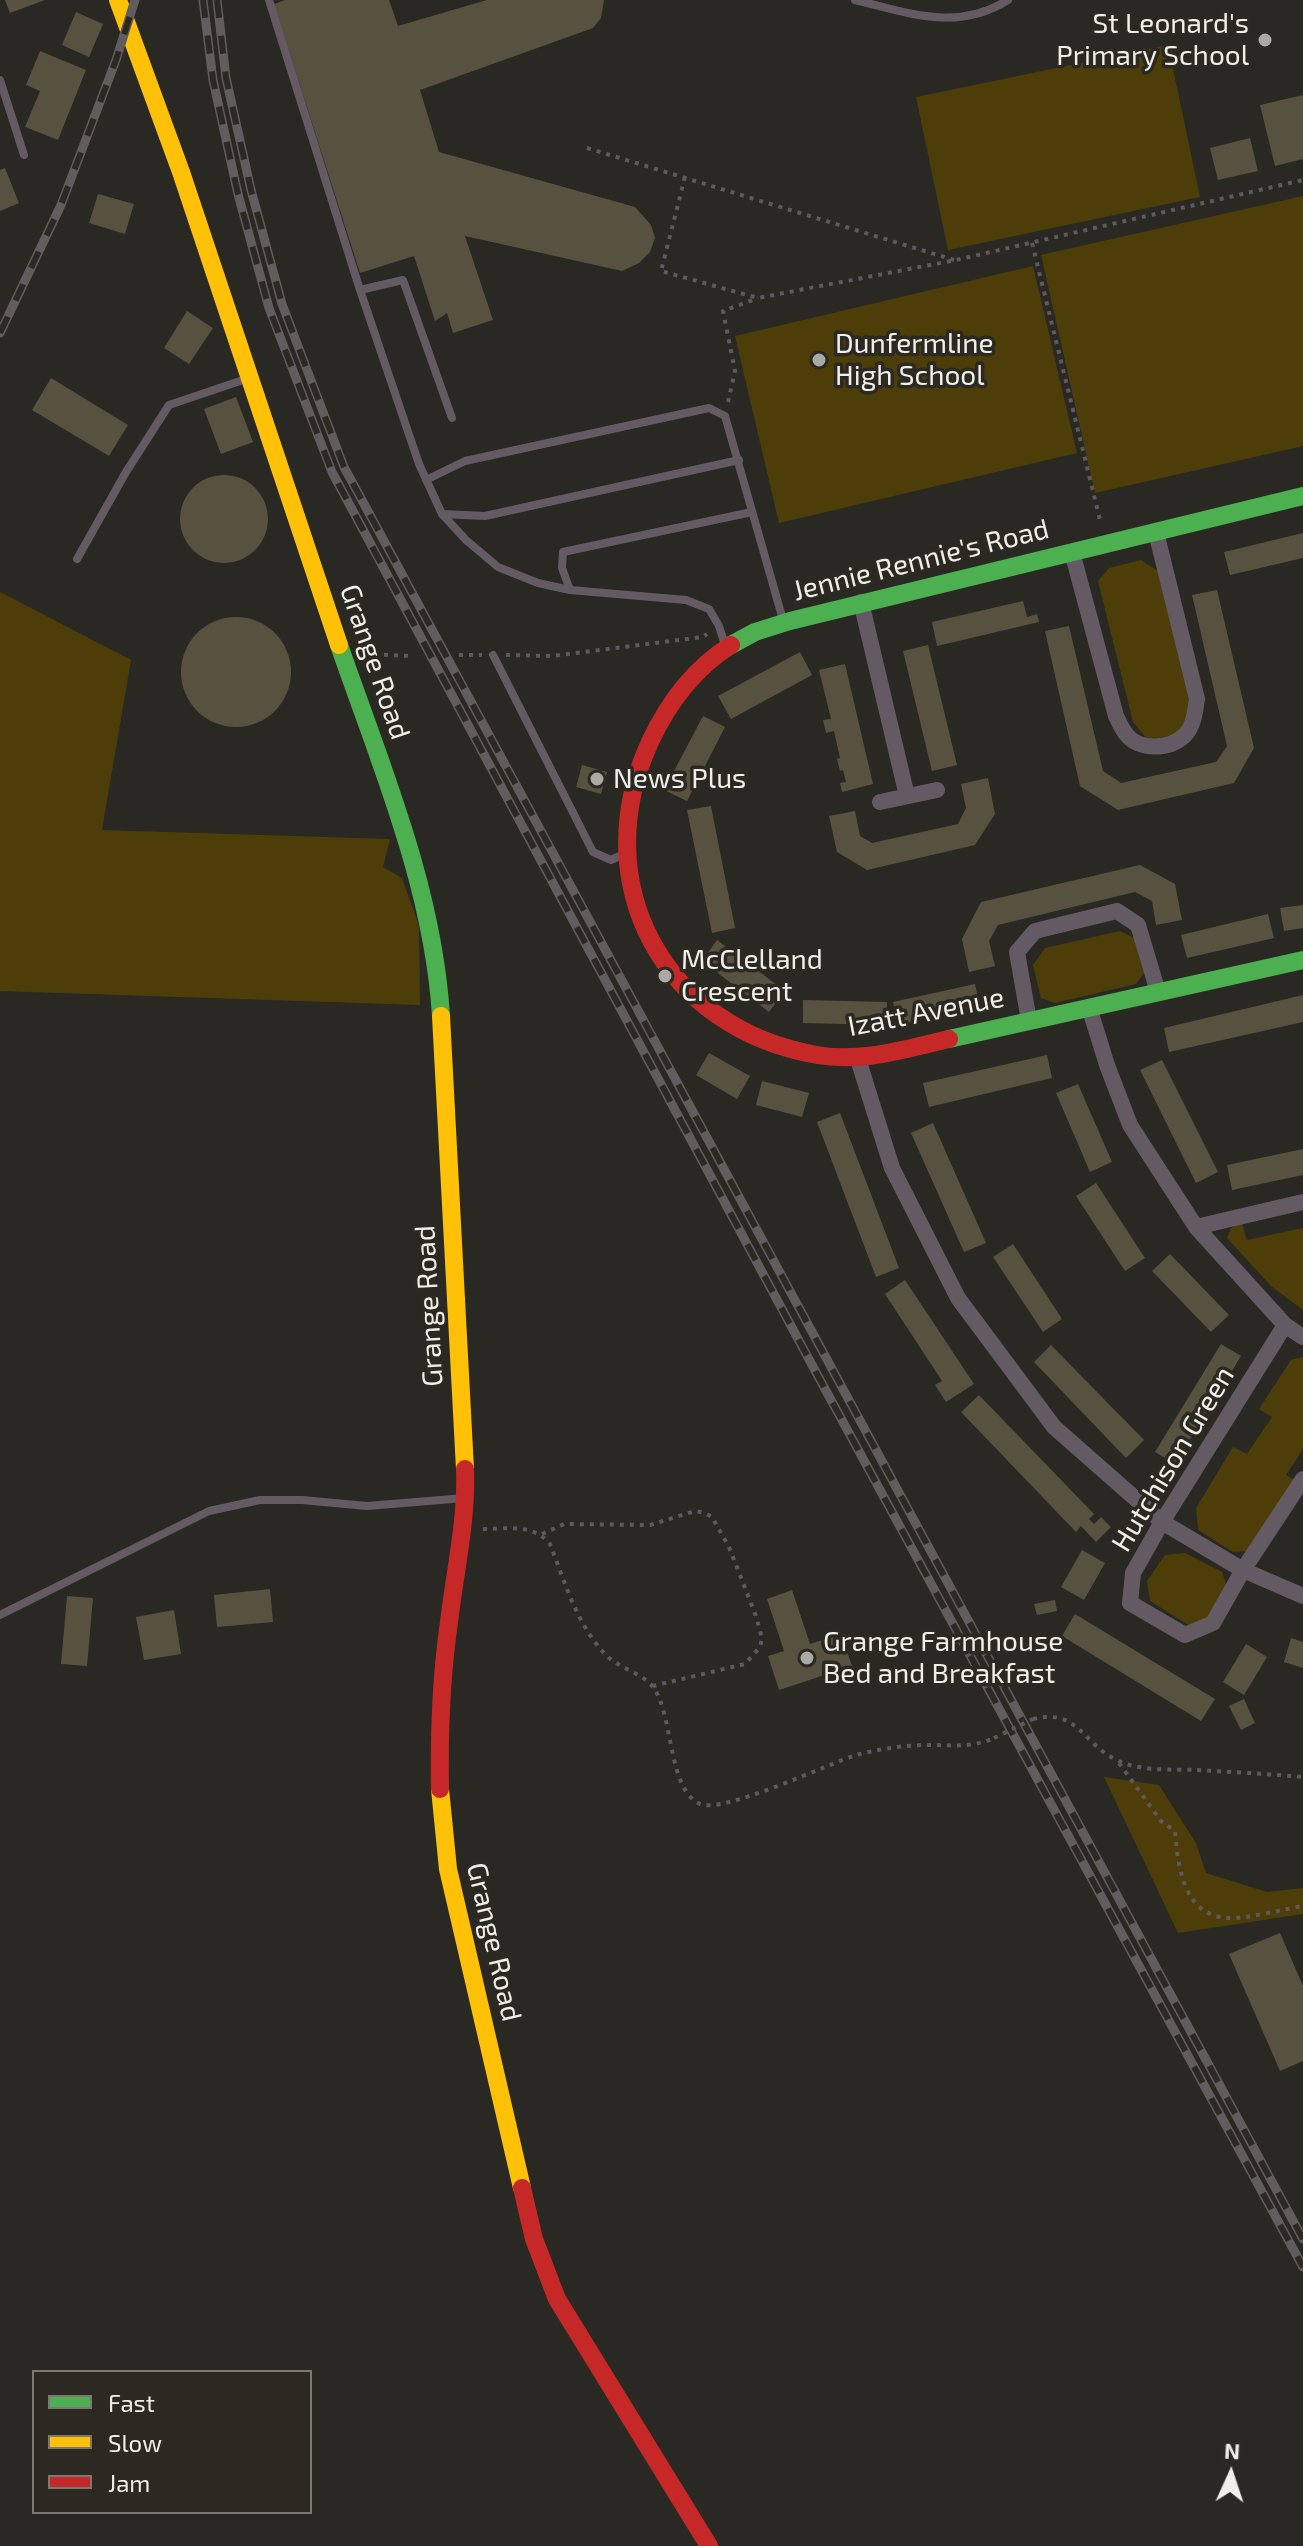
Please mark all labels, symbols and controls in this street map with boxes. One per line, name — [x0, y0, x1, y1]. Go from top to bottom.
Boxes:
place label: St Leonard's Primary School — [1056, 7, 1249, 73]
marker: St Leonard's Primary School — [1256, 31, 1274, 49]
place label: Dunfermline High School — [835, 327, 994, 393]
marker: Dunfermline High School — [810, 351, 828, 369]
street label: Jennie Rennie's Road — [790, 512, 1052, 608]
street label: Grange Road — [333, 580, 417, 744]
place label: News Plus — [613, 762, 746, 796]
marker: News Plus — [588, 770, 606, 788]
place label: McClelland Crescent — [681, 943, 823, 1009]
marker: McClelland Crescent — [656, 967, 674, 985]
street label: Izatt Avenue — [845, 980, 1007, 1044]
street label: Grange Road — [408, 1224, 450, 1388]
street label: Hutchison Green — [1105, 1360, 1241, 1558]
place label: Grange Farmhouse Bed and Breakfast — [823, 1625, 1063, 1691]
marker: Grange Farmhouse Bed and Breakfast — [798, 1649, 816, 1667]
street label: Grange Road — [459, 1859, 529, 2025]
legend — [32, 2370, 312, 2514]
text: Fast — [108, 2388, 155, 2417]
text: Slow — [108, 2428, 162, 2457]
north arrow — [1191, 2434, 1271, 2514]
text: N — [1224, 2437, 1241, 2463]
text: Jam — [108, 2468, 150, 2497]

